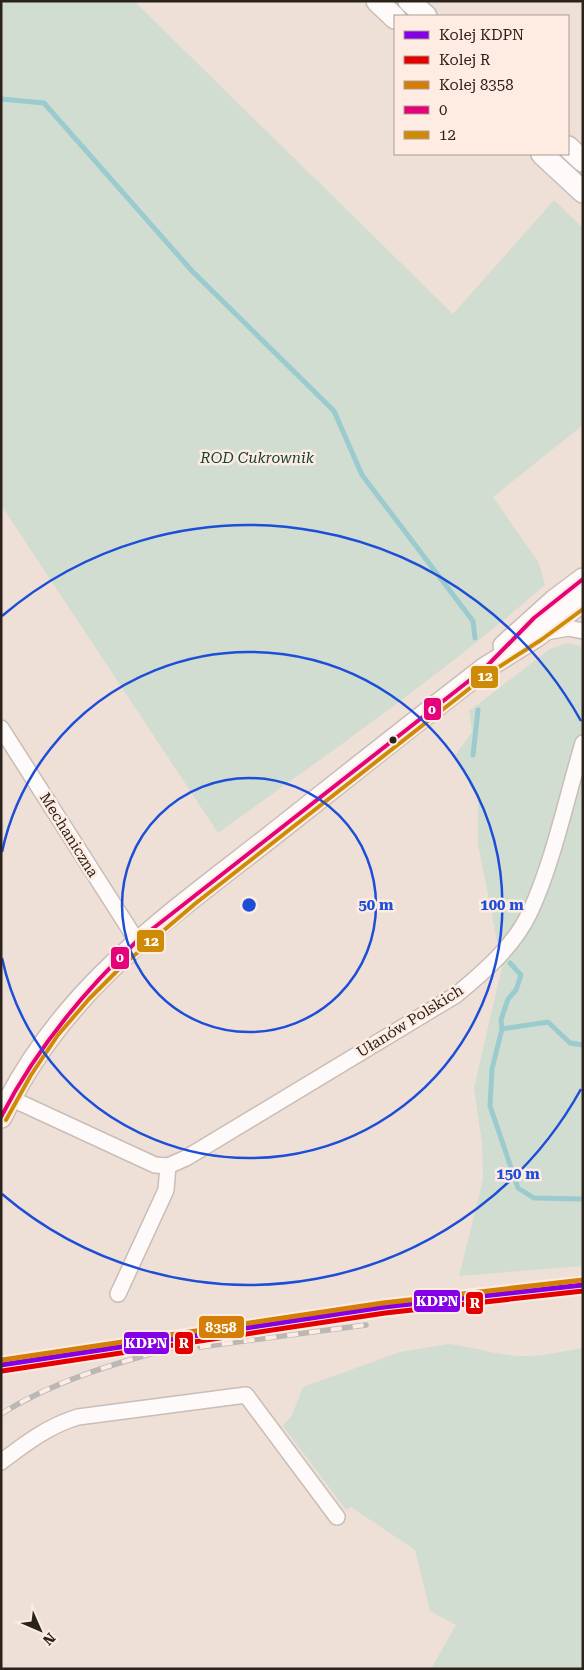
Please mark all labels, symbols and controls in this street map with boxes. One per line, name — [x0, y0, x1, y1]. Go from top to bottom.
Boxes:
legend — [394, 15, 569, 155]
text: Kolej KDPN — [439, 26, 524, 44]
text: Kolej R — [439, 51, 491, 69]
text: Kolej 8358 — [439, 76, 514, 94]
text: 0 — [439, 101, 447, 119]
text: 12 — [439, 126, 456, 144]
park label: ROD Cukrownik — [199, 449, 315, 467]
line badge: 12 — [470, 665, 499, 689]
text: 12 — [477, 668, 493, 684]
line badge: 0 — [423, 697, 442, 721]
text: 0 — [428, 701, 436, 717]
unlabelled marker — [388, 735, 398, 745]
street label: Mechaniczna — [36, 789, 102, 881]
centre of rings — [240, 896, 258, 914]
text: 50 m — [358, 896, 394, 914]
text: 100 m — [480, 896, 524, 914]
line badge: 12 — [136, 929, 165, 953]
text: 12 — [143, 933, 159, 949]
line badge: 0 — [110, 946, 130, 970]
text: 0 — [116, 949, 124, 965]
street label: Ułanów Polskich — [353, 981, 467, 1061]
text: 150 m — [496, 1165, 540, 1183]
line badge: KDPN — [413, 1289, 461, 1313]
line badge: R — [465, 1291, 484, 1315]
text: KDPN — [416, 1293, 459, 1309]
text: R — [470, 1295, 481, 1311]
line badge: 8358 — [198, 1315, 245, 1339]
text: 8358 — [205, 1319, 237, 1335]
line badge: KDPN — [123, 1331, 170, 1355]
line badge: R — [174, 1331, 194, 1355]
text: KDPN — [125, 1335, 168, 1351]
text: R — [179, 1335, 190, 1351]
north arrow — [15, 1605, 65, 1655]
text: N — [40, 1630, 59, 1649]

